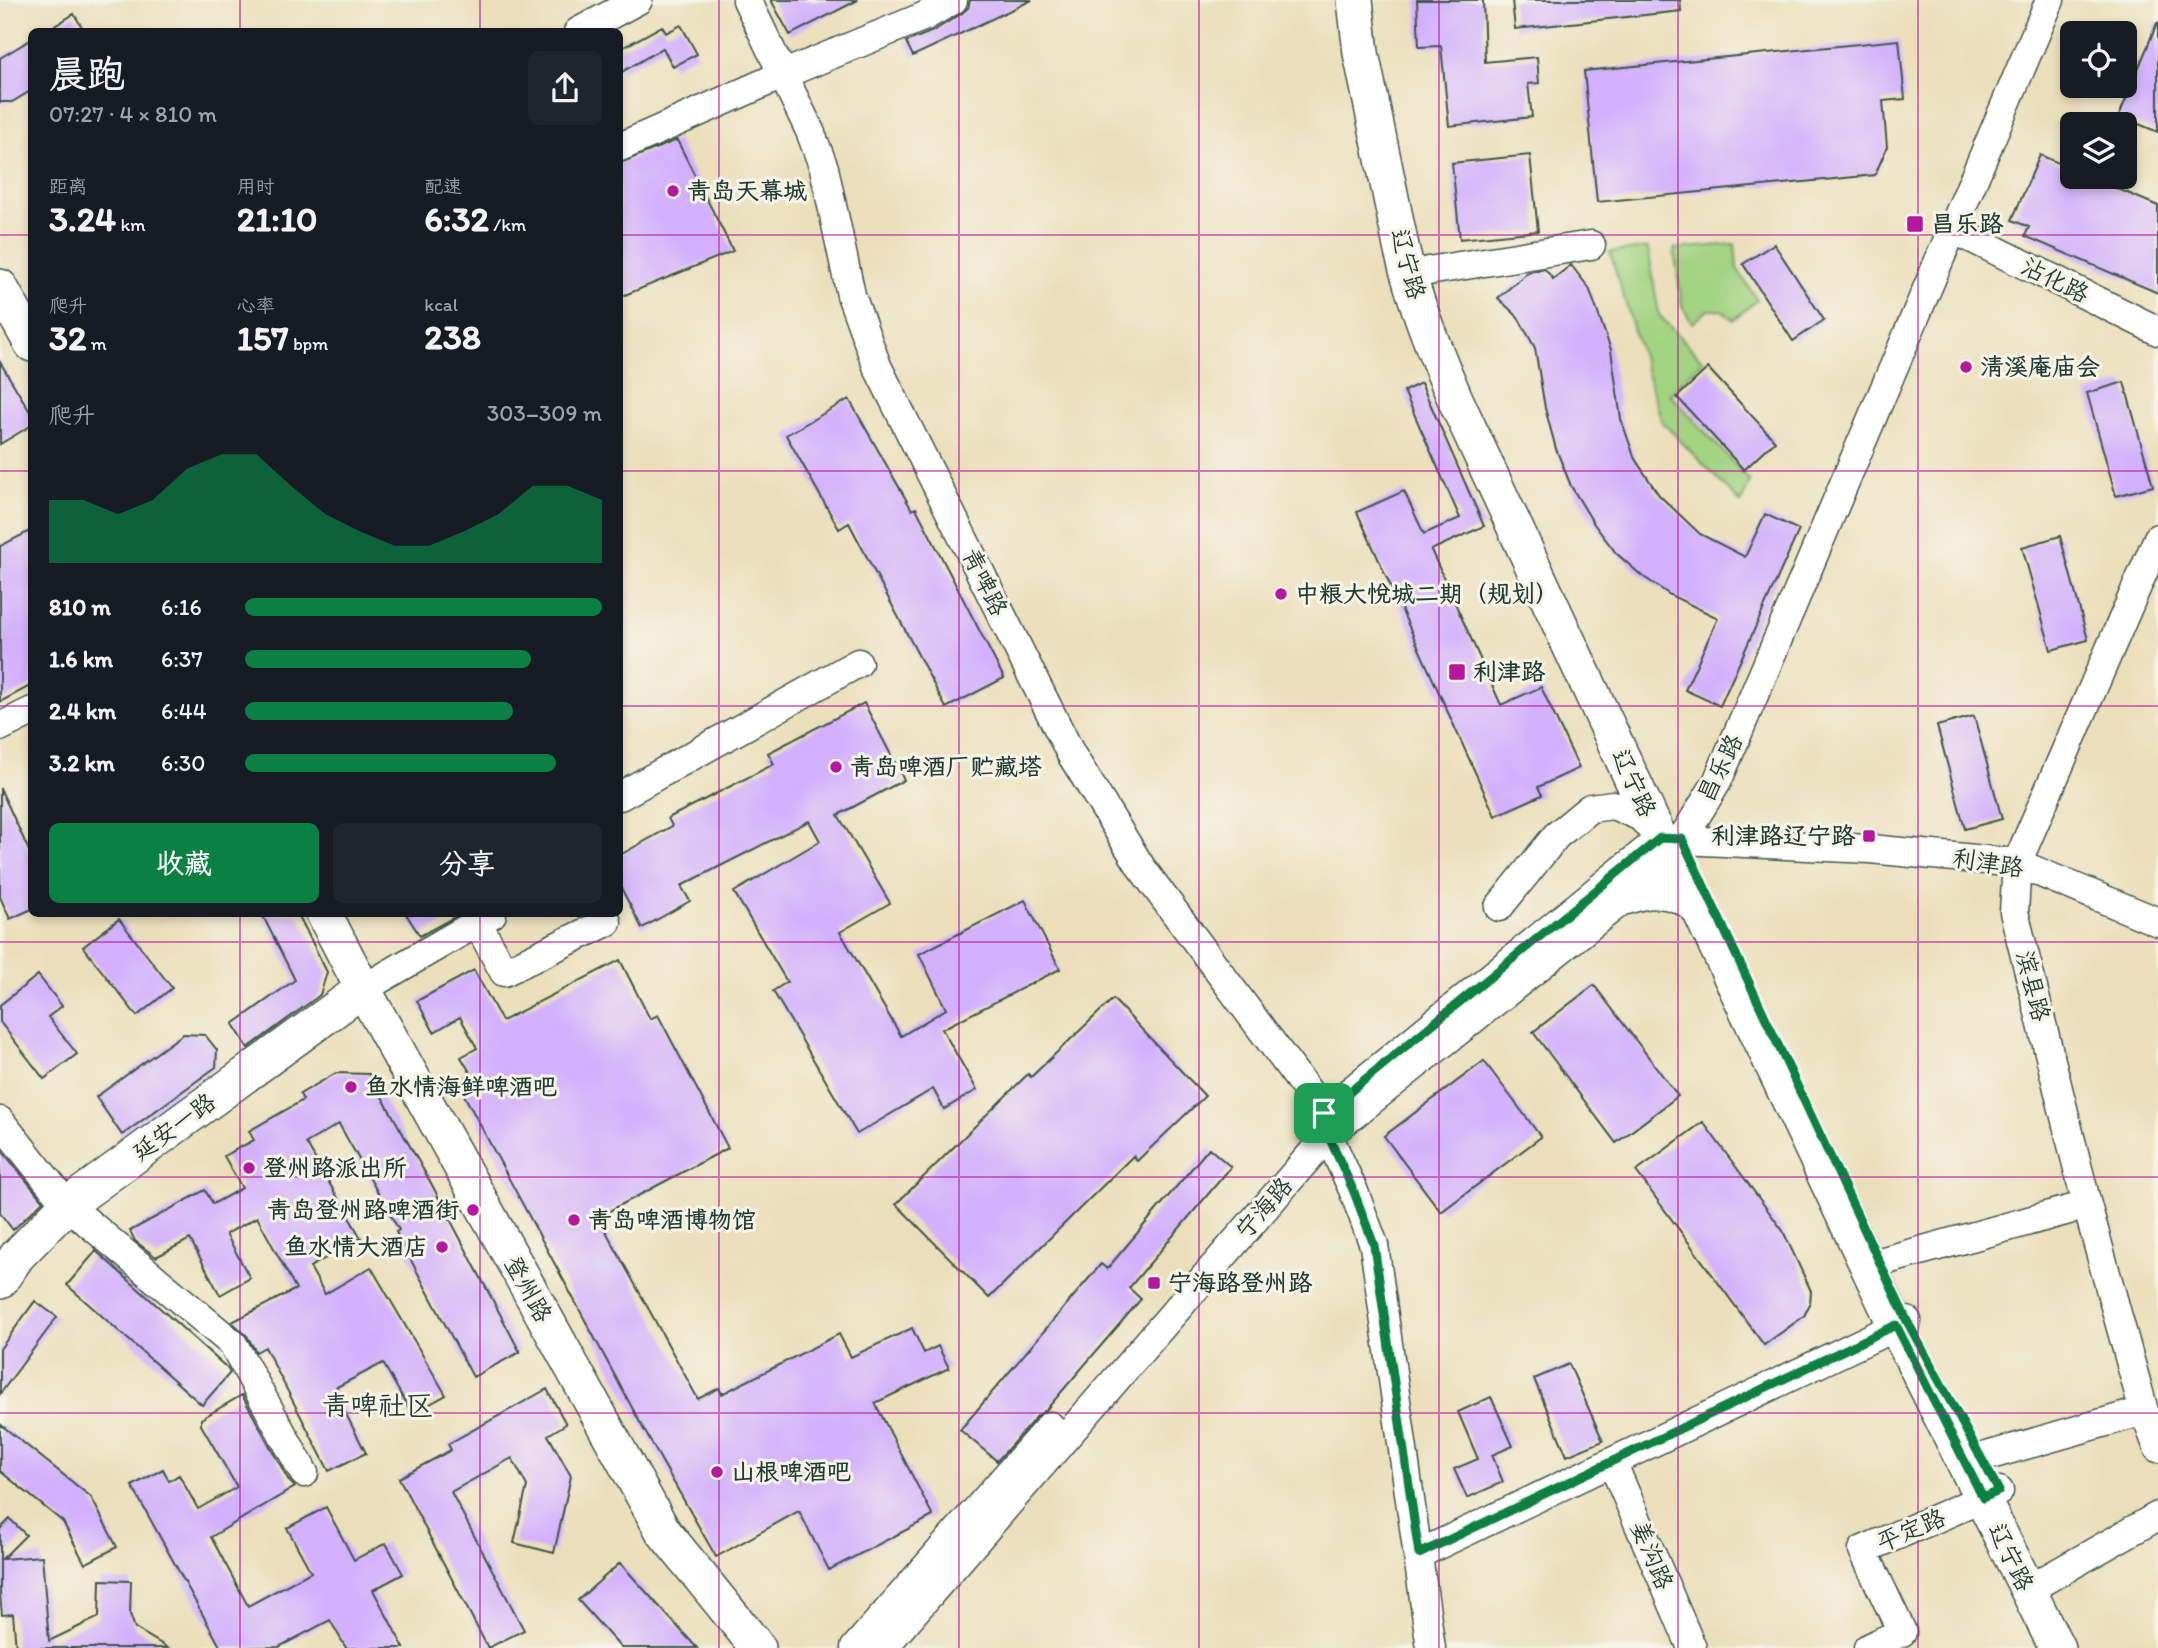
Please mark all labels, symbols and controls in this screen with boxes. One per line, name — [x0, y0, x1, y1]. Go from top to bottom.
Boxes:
map controls — [2060, 21, 2137, 189]
button: locate — [2060, 21, 2137, 98]
text: 晨跑 — [49, 51, 125, 97]
button: share — [528, 51, 602, 125]
text: 07:27 · 4 × 810 m — [49, 100, 217, 128]
button: layers — [2060, 112, 2137, 189]
text: 距离 — [49, 175, 87, 198]
text: 用时 — [237, 175, 275, 198]
text: 配速 — [424, 175, 462, 198]
place label: 青岛天幕城 — [687, 176, 807, 205]
marker: 青岛天幕城 — [665, 183, 681, 199]
text: 3.24 — [49, 198, 116, 240]
text: 21:10 — [237, 198, 318, 240]
text: 6:32 — [424, 198, 489, 240]
place label: 昌乐路 — [1931, 209, 2004, 238]
text: km — [116, 213, 146, 236]
text: /km — [489, 213, 526, 236]
marker: 昌乐路 — [1905, 214, 1925, 234]
street label: 辽宁路 — [1385, 225, 1432, 302]
street label: 沾化路 — [2017, 251, 2094, 308]
text: kcal — [424, 293, 458, 316]
text: 爬升 — [49, 294, 87, 317]
text: 心率 — [237, 294, 275, 317]
text: 238 — [424, 316, 481, 358]
text: 32 — [49, 317, 87, 359]
text: 157 — [237, 317, 289, 359]
text: m — [87, 332, 107, 355]
text: bpm — [289, 332, 328, 355]
place label: 清溪庵庙会 — [1980, 352, 2100, 381]
marker: 清溪庵庙会 — [1958, 359, 1974, 375]
text: 303–309 m — [487, 399, 602, 427]
text: 爬升 — [49, 401, 95, 429]
street label: 青啤路 — [957, 543, 1014, 620]
place label: 中粮大悦城二期（规划） — [1295, 579, 1559, 608]
marker: 中粮大悦城二期（规划） — [1273, 586, 1289, 602]
text: 810 m — [49, 593, 111, 621]
text: 6:16 — [161, 593, 202, 621]
text: 1.6 km — [49, 645, 113, 673]
text: 6:37 — [161, 645, 203, 673]
place label: 利津路 — [1473, 657, 1546, 686]
marker: 利津路 — [1447, 662, 1467, 682]
text: 2.4 km — [49, 697, 116, 725]
text: 6:44 — [161, 697, 206, 725]
street label: 昌乐路 — [1691, 729, 1748, 806]
street label: 辽宁路 — [1606, 744, 1663, 822]
text: 3.2 km — [49, 749, 115, 777]
text: 6:30 — [161, 749, 206, 777]
place label: 青岛啤酒厂贮藏塔 — [850, 752, 1042, 781]
marker: 青岛啤酒厂贮藏塔 — [828, 759, 844, 775]
place label: 利津路辽宁路 — [1711, 821, 1856, 850]
button: 收藏 — [49, 823, 319, 903]
button: 分享 — [333, 823, 602, 903]
marker: 利津路辽宁路 — [1861, 828, 1877, 844]
street label: 利津路 — [1950, 843, 2026, 882]
street label: 滨县路 — [2011, 947, 2056, 1024]
place label: 鱼水情海鲜啤酒吧 — [365, 1072, 557, 1101]
marker: 鱼水情海鲜啤酒吧 — [343, 1079, 359, 1095]
pin — [1294, 1083, 1354, 1143]
street label: 延安一路 — [126, 1087, 221, 1167]
icon: arrive — [1305, 1094, 1343, 1132]
place label: 登州路派出所 — [263, 1153, 407, 1182]
marker: 登州路派出所 — [241, 1160, 257, 1176]
street label: 宁海路 — [1229, 1171, 1298, 1244]
place label: 青岛登州路啤酒街 — [267, 1195, 459, 1224]
marker: 青岛登州路啤酒街 — [465, 1202, 481, 1218]
place label: 青岛啤酒博物馆 — [588, 1205, 756, 1234]
marker: 青岛啤酒博物馆 — [566, 1212, 582, 1228]
place label: 鱼水情大酒店 — [284, 1232, 428, 1261]
marker: 鱼水情大酒店 — [434, 1239, 450, 1255]
street label: 登州路 — [498, 1250, 559, 1327]
place label: 宁海路登州路 — [1168, 1268, 1313, 1297]
marker: 宁海路登州路 — [1146, 1275, 1162, 1291]
district label: 青啤社区 — [322, 1388, 434, 1422]
place label: 山根啤酒吧 — [731, 1457, 851, 1486]
marker: 山根啤酒吧 — [709, 1464, 725, 1480]
street label: 平定路 — [1872, 1502, 1950, 1557]
street label: 姜沟路 — [1625, 1516, 1680, 1594]
street label: 辽宁路 — [1983, 1518, 2040, 1595]

